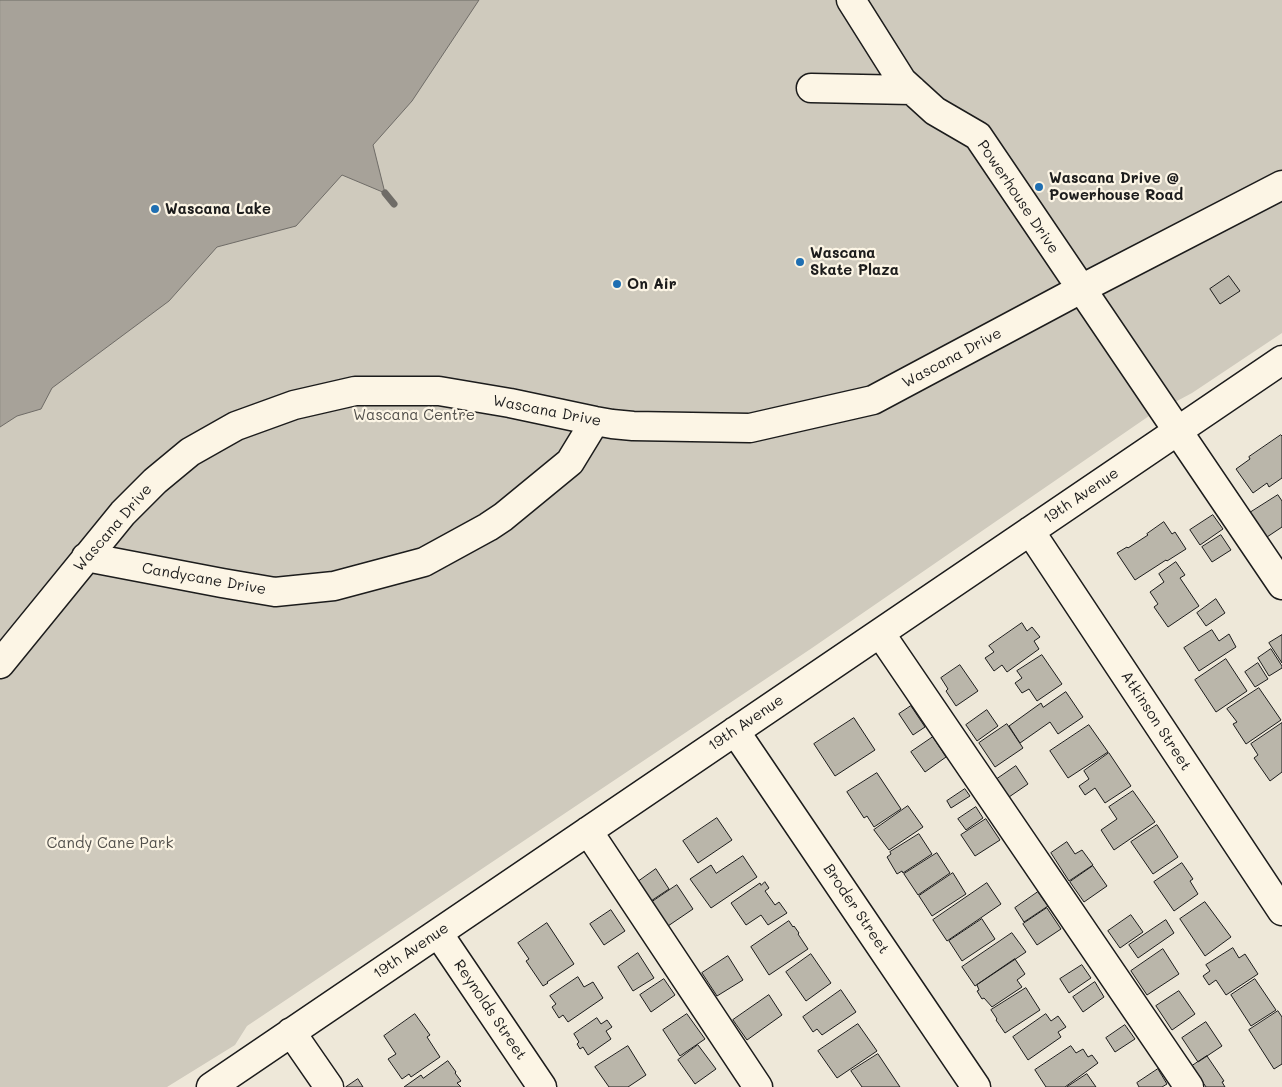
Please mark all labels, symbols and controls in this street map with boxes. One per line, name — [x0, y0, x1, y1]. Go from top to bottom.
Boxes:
street label: Powerhouse Drive — [973, 137, 1063, 257]
place label: Wascana Drive @ Powerhouse Road — [1049, 169, 1183, 204]
marker: Wascana Drive @ Powerhouse Road — [1033, 181, 1045, 193]
place label: Wascana Lake — [165, 200, 271, 218]
marker: Wascana Lake — [149, 203, 161, 215]
place label: Wascana Skate Plaza — [810, 244, 899, 279]
marker: Wascana Skate Plaza — [794, 256, 806, 268]
place label: On Air — [627, 275, 677, 293]
marker: On Air — [611, 278, 623, 290]
street label: Wascana Drive — [899, 324, 1005, 392]
street label: Wascana Drive — [491, 392, 603, 430]
park label: Wascana Centre — [353, 406, 475, 424]
street label: 19th Avenue — [1040, 464, 1122, 528]
street label: Wascana Drive — [70, 481, 156, 575]
street label: Candycane Drive — [140, 559, 268, 599]
street label: Atkinson Street — [1117, 668, 1195, 774]
street label: 19th Avenue — [705, 691, 787, 755]
park label: Candy Cane Park — [47, 834, 173, 852]
street label: Broder Street — [819, 861, 893, 957]
street label: 19th Avenue — [370, 919, 452, 983]
street label: Reynolds Street — [450, 956, 530, 1064]

